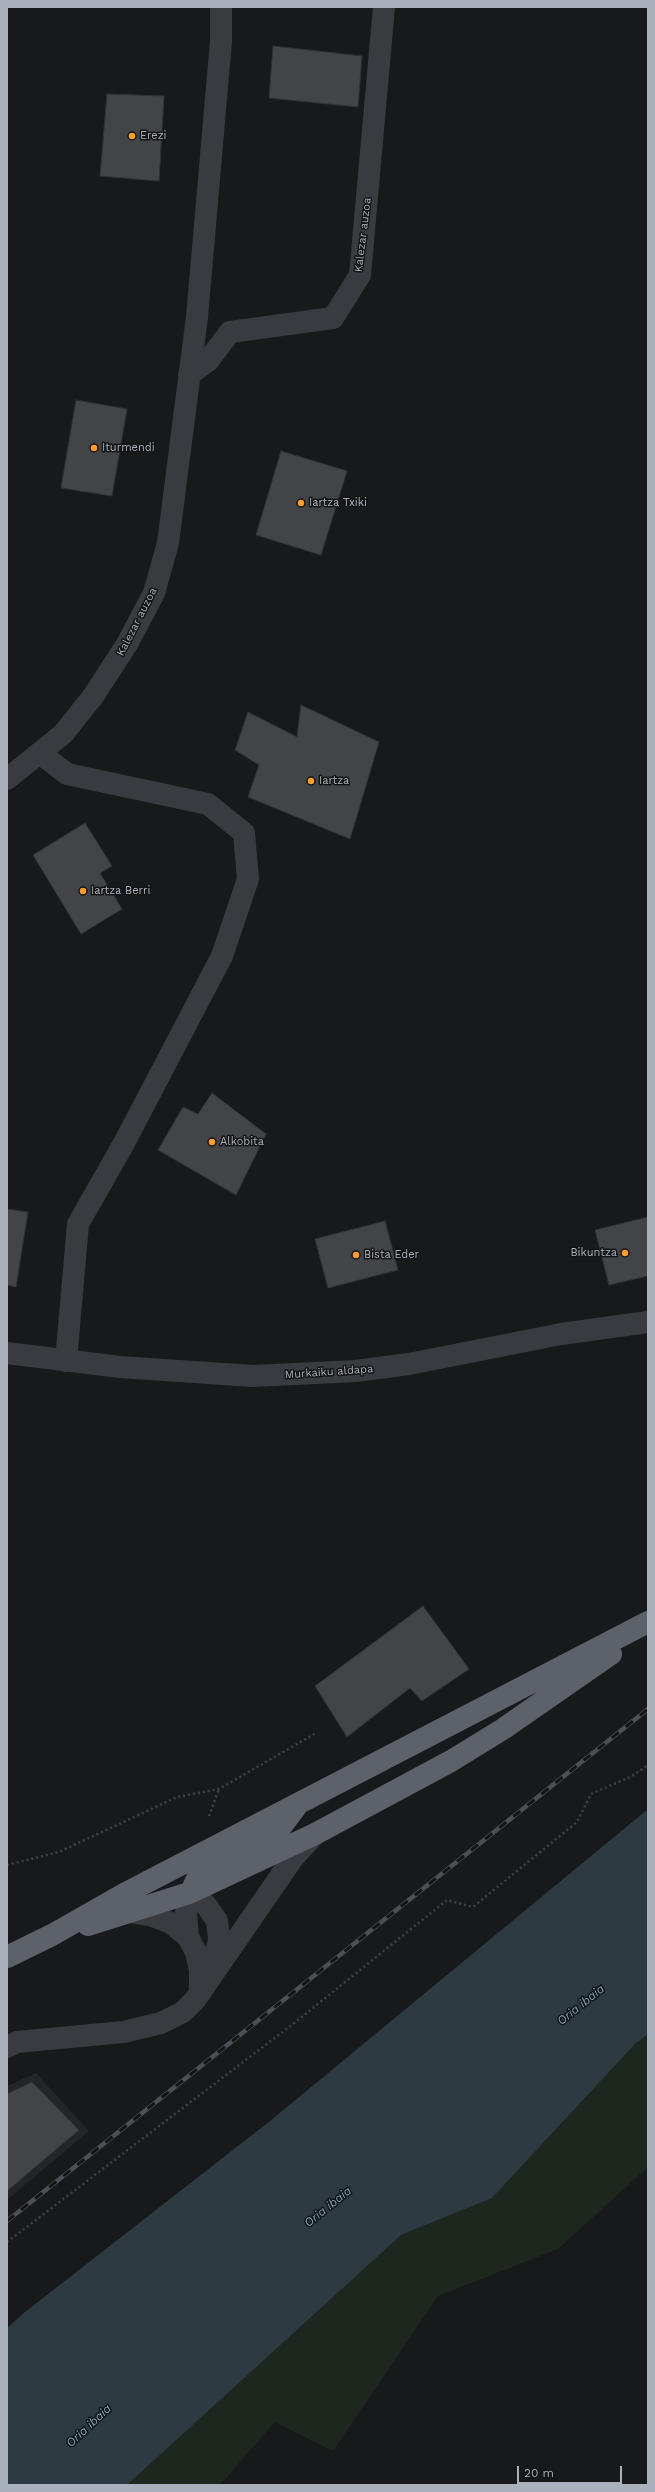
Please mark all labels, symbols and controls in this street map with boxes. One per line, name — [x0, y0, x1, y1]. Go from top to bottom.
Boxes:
place label: Erezi — [140, 129, 166, 143]
marker: Erezi — [127, 131, 137, 141]
street label: Kalezar auzoa — [352, 197, 374, 273]
place label: Iturmendi — [102, 441, 155, 455]
marker: Iturmendi — [89, 443, 99, 453]
place label: Iartza Txiki — [309, 496, 367, 510]
marker: Iartza Txiki — [296, 498, 306, 508]
street label: Kalezar auzoa — [114, 586, 160, 658]
place label: Iartza — [319, 774, 349, 788]
marker: Iartza — [306, 776, 316, 786]
place label: Iartza Berri — [91, 884, 150, 898]
marker: Iartza Berri — [78, 886, 88, 896]
place label: Alkobita — [220, 1135, 264, 1149]
marker: Alkobita — [207, 1137, 217, 1147]
place label: Bikuntza — [570, 1246, 617, 1260]
place label: Bista Eder — [364, 1248, 419, 1262]
marker: Bikuntza — [620, 1248, 630, 1258]
marker: Bista Eder — [351, 1250, 361, 1260]
street label: Murkaiku aldapa — [284, 1362, 374, 1382]
water label: Oria ibaia — [555, 1982, 607, 2028]
water label: Oria ibaia — [302, 2184, 354, 2230]
water label: Oria ibaia — [63, 2402, 115, 2450]
scale bar — [519, 2458, 624, 2484]
text: 20 m — [524, 2466, 554, 2480]

